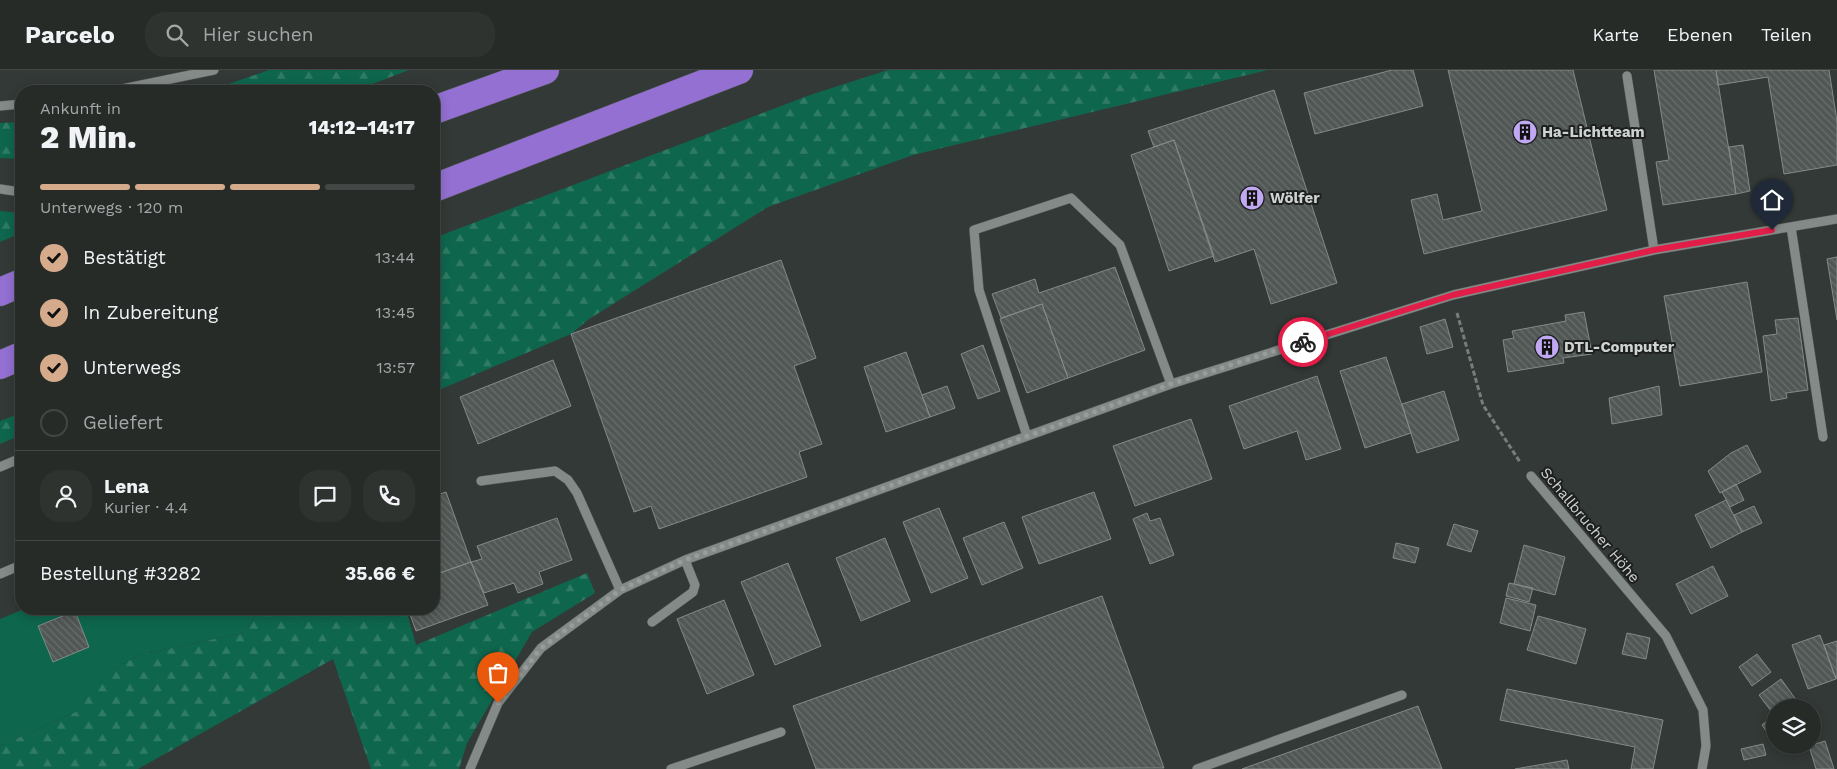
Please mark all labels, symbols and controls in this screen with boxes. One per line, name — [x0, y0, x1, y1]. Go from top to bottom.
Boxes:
search box — [145, 12, 495, 57]
text: Parcelo — [25, 21, 115, 49]
icon: search — [163, 21, 191, 49]
text: Hier suchen — [203, 23, 313, 46]
text: Karte — [1593, 24, 1639, 45]
text: Ebenen — [1667, 24, 1733, 45]
text: Teilen — [1761, 24, 1812, 45]
text: Ankunft in — [40, 99, 121, 118]
text: 14:12–14:17 — [309, 116, 415, 139]
text: 2 Min. — [40, 118, 137, 156]
building icon: Ha-Lichtteam — [1512, 119, 1538, 145]
place label: Ha-Lichtteam — [1542, 123, 1645, 141]
pin — [1751, 179, 1793, 230]
building icon: Wölfer — [1239, 185, 1265, 211]
icon: home — [1758, 186, 1786, 214]
place label: Wölfer — [1270, 189, 1320, 207]
text: Unterwegs · 120 m — [40, 198, 183, 217]
icon: check — [40, 244, 68, 272]
text: Bestätigt — [83, 246, 166, 269]
text: 13:44 — [375, 248, 415, 267]
icon: check — [40, 299, 68, 327]
text: In Zubereitung — [83, 301, 218, 324]
text: 13:45 — [376, 303, 415, 322]
courier — [1278, 317, 1328, 367]
icon: bike — [1289, 328, 1317, 356]
building icon: DTL-Computer — [1534, 334, 1560, 360]
place label: DTL-Computer — [1564, 338, 1675, 356]
icon: check — [40, 354, 68, 382]
text: Unterwegs — [83, 356, 181, 379]
text: 13:57 — [376, 358, 415, 377]
text: Geliefert — [83, 411, 163, 434]
street label: Schallbrucher Höhe — [1537, 464, 1643, 586]
button: person — [40, 470, 92, 522]
button: chat — [299, 470, 351, 522]
button: phone — [363, 470, 415, 522]
text: Lena — [104, 475, 149, 498]
text: Kurier · 4.4 — [104, 498, 188, 517]
text: Bestellung #3282 — [40, 562, 201, 585]
text: 35.66 € — [345, 562, 415, 585]
pin — [477, 652, 519, 703]
icon: bag — [484, 659, 512, 687]
map controls — [1766, 699, 1821, 754]
button: layers — [1766, 699, 1821, 754]

